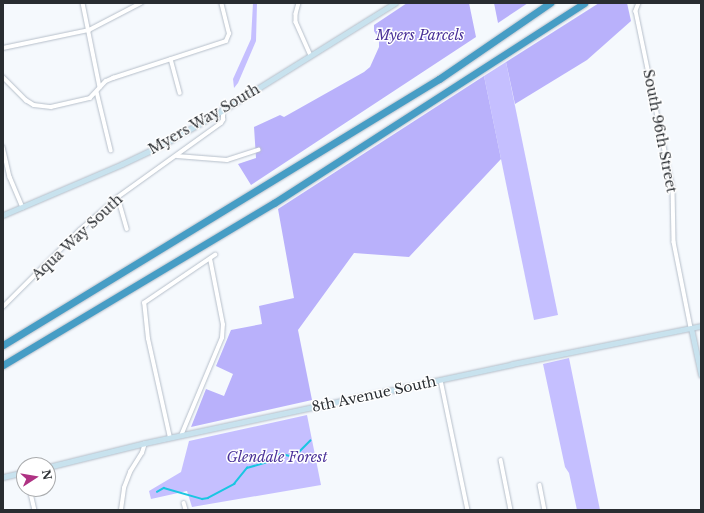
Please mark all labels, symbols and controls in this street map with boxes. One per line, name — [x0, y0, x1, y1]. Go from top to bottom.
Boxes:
park label: Myers Parcels — [376, 27, 464, 43]
street label: South 96th Street — [640, 68, 680, 194]
street label: Myers Way South — [145, 80, 263, 158]
street label: Aqua Way South — [28, 190, 126, 284]
street label: 8th Avenue South — [310, 373, 438, 415]
park label: Glendale Forest — [226, 449, 328, 465]
north arrow — [16, 457, 56, 497]
text: N — [39, 468, 55, 481]

